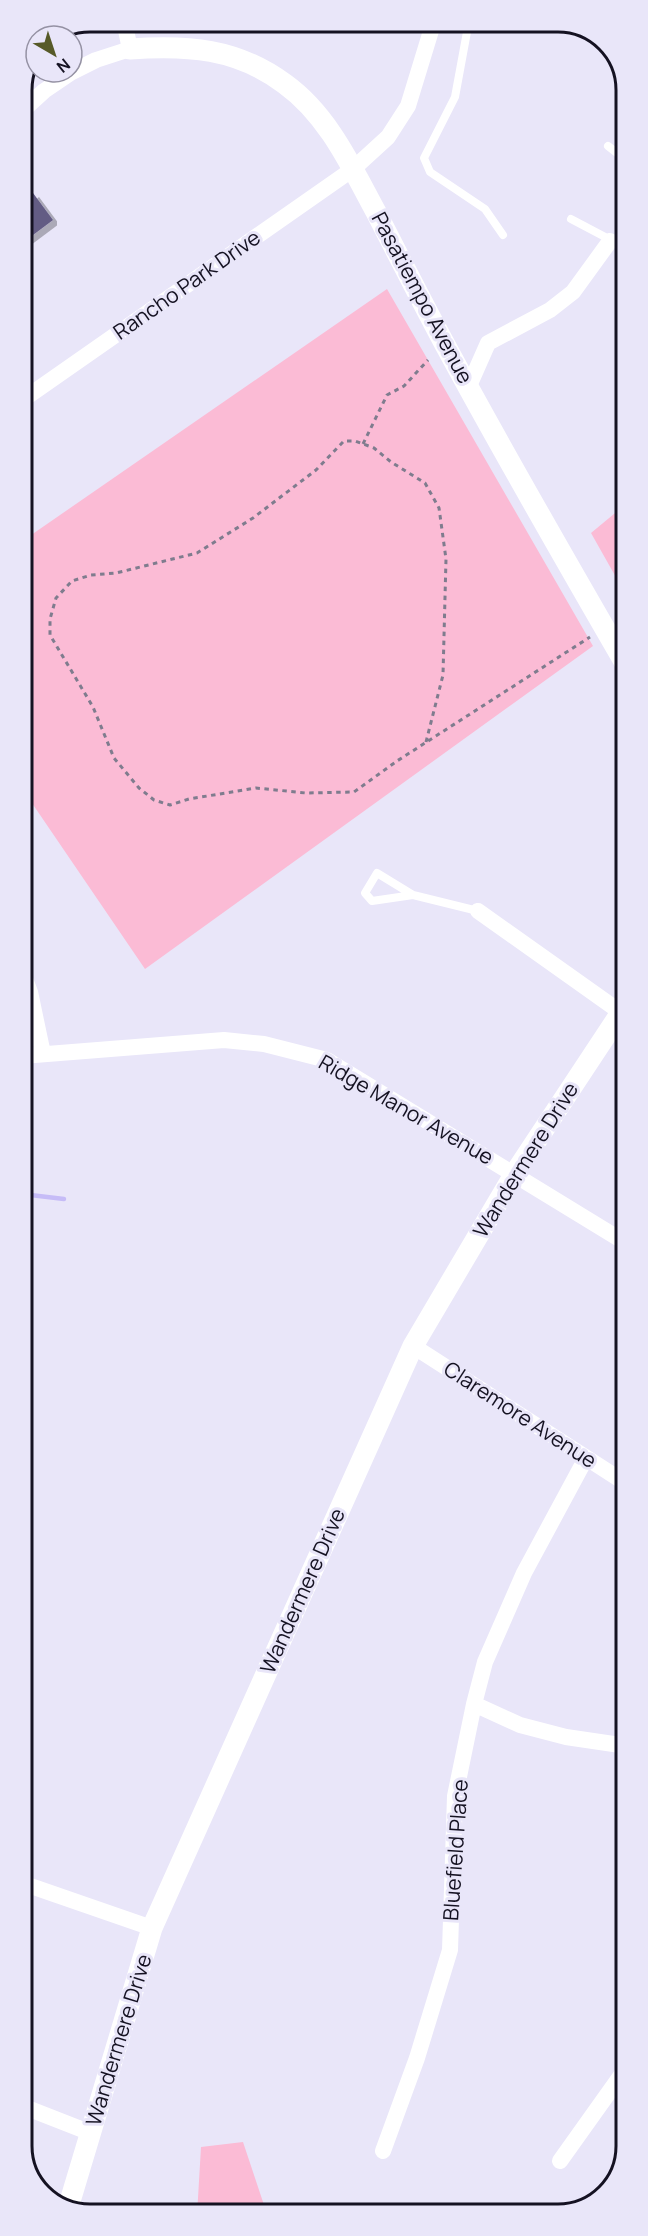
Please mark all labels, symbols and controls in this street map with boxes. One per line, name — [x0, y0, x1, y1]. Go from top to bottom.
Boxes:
north arrow — [24, 24, 84, 84]
text: N — [52, 53, 75, 78]
street label: Pasatiempo Avenue — [366, 207, 480, 388]
street label: Rancho Park Drive — [107, 223, 265, 345]
street label: Ridge Manor Avenue — [314, 1048, 499, 1171]
street label: Wandermere Drive — [466, 1077, 584, 1242]
street label: Claremore Avenue — [439, 1354, 602, 1474]
street label: Wandermere Drive — [253, 1504, 351, 1678]
street label: Bluefield Place — [436, 1778, 474, 1922]
street label: Wandermere Drive — [79, 1950, 157, 2129]

